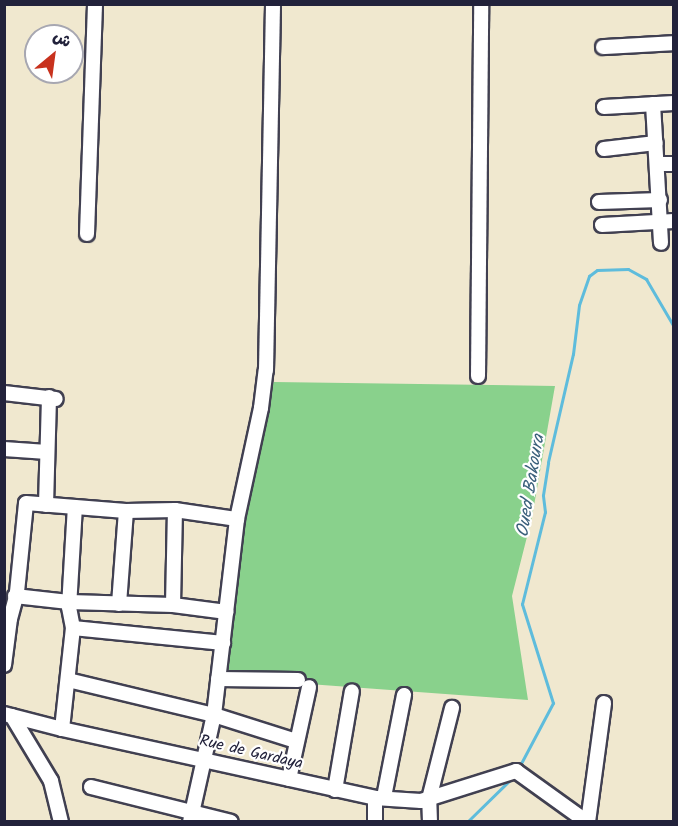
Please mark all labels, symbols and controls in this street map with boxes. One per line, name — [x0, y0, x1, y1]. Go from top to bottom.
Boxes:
north arrow — [24, 24, 84, 84]
text: ش — [48, 24, 76, 55]
water label: Oued Bakoura — [513, 433, 551, 539]
street label: Rue de Gardaya — [198, 732, 304, 774]

